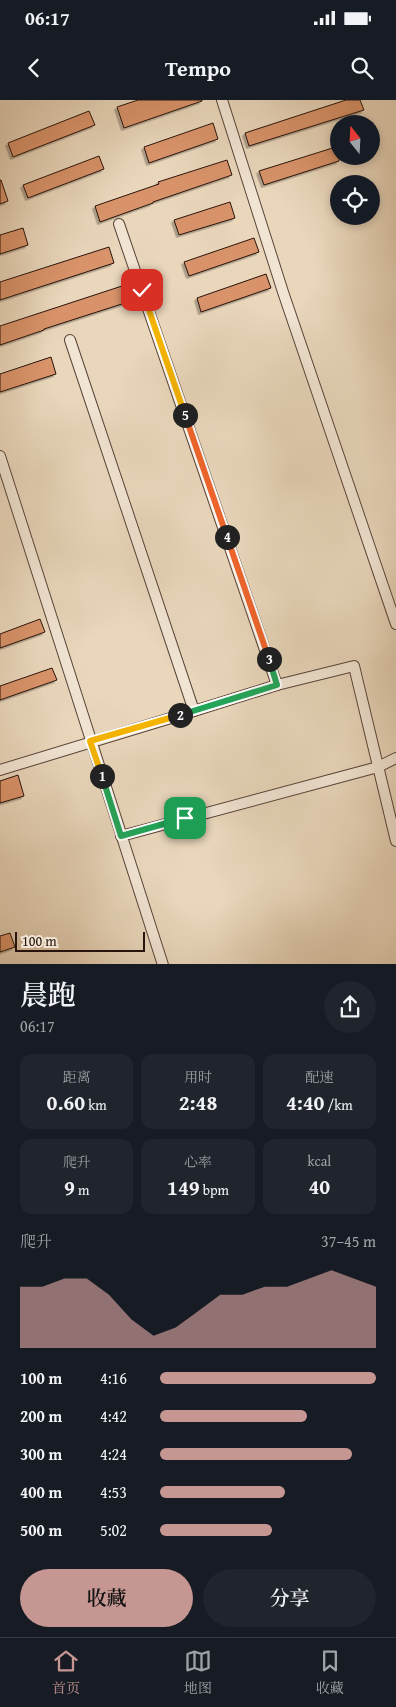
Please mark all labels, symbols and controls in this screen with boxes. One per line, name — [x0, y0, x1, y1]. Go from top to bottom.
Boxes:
text: 06:17 — [25, 4, 70, 32]
text: Tempo — [165, 52, 231, 84]
icon: back — [20, 54, 48, 82]
icon: search — [348, 54, 376, 82]
north arrow — [330, 115, 380, 165]
map controls — [330, 115, 380, 225]
button: locate — [330, 175, 380, 225]
pin — [121, 269, 163, 311]
icon: check — [128, 276, 156, 304]
pin: 5 — [172, 402, 198, 428]
text: 5 — [182, 405, 189, 425]
pin: 4 — [214, 524, 240, 550]
text: 4 — [224, 527, 231, 547]
pin: 3 — [256, 646, 282, 672]
text: 3 — [266, 649, 273, 669]
pin: 2 — [168, 702, 192, 728]
text: 2 — [177, 705, 184, 725]
pin: 1 — [90, 764, 114, 788]
text: 1 — [99, 766, 106, 786]
pin — [164, 797, 206, 839]
icon: arrive — [171, 804, 199, 832]
scale bar — [15, 929, 145, 953]
text: 100 m — [22, 931, 57, 951]
text: 晨跑 — [20, 974, 76, 1015]
button: share — [324, 981, 376, 1033]
text: 06:17 — [20, 1014, 55, 1038]
text: 距离 — [63, 1067, 91, 1087]
text: 用时 — [184, 1067, 212, 1087]
text: 配速 — [305, 1067, 333, 1087]
text: 0.60 — [47, 1087, 85, 1118]
text: 2:48 — [179, 1087, 217, 1118]
text: 4:40 — [286, 1087, 325, 1118]
text: km — [85, 1095, 107, 1115]
text: /km — [325, 1095, 353, 1115]
text: kcal — [307, 1151, 331, 1171]
text: 爬升 — [63, 1152, 91, 1172]
text: 心率 — [184, 1152, 212, 1172]
text: 40 — [308, 1171, 330, 1202]
text: 9 — [64, 1172, 75, 1203]
text: 149 — [167, 1172, 200, 1203]
text: m — [75, 1180, 89, 1200]
text: bpm — [200, 1180, 229, 1200]
text: 爬升 — [20, 1229, 52, 1253]
text: 37–45 m — [321, 1229, 376, 1253]
text: 100 m — [20, 1366, 62, 1390]
text: 4:16 — [100, 1366, 127, 1390]
text: 200 m — [20, 1404, 62, 1428]
text: 4:42 — [100, 1404, 127, 1428]
text: 300 m — [20, 1442, 62, 1466]
text: 4:24 — [100, 1442, 127, 1466]
text: 400 m — [20, 1480, 62, 1504]
text: 4:53 — [100, 1480, 127, 1504]
text: 500 m — [20, 1518, 62, 1542]
text: 5:02 — [100, 1518, 127, 1542]
button: 收藏 — [20, 1569, 193, 1627]
button: 分享 — [203, 1569, 376, 1627]
tab: 首页 — [52, 1647, 80, 1698]
tab: 地图 — [184, 1647, 212, 1698]
tab: 收藏 — [316, 1647, 344, 1698]

